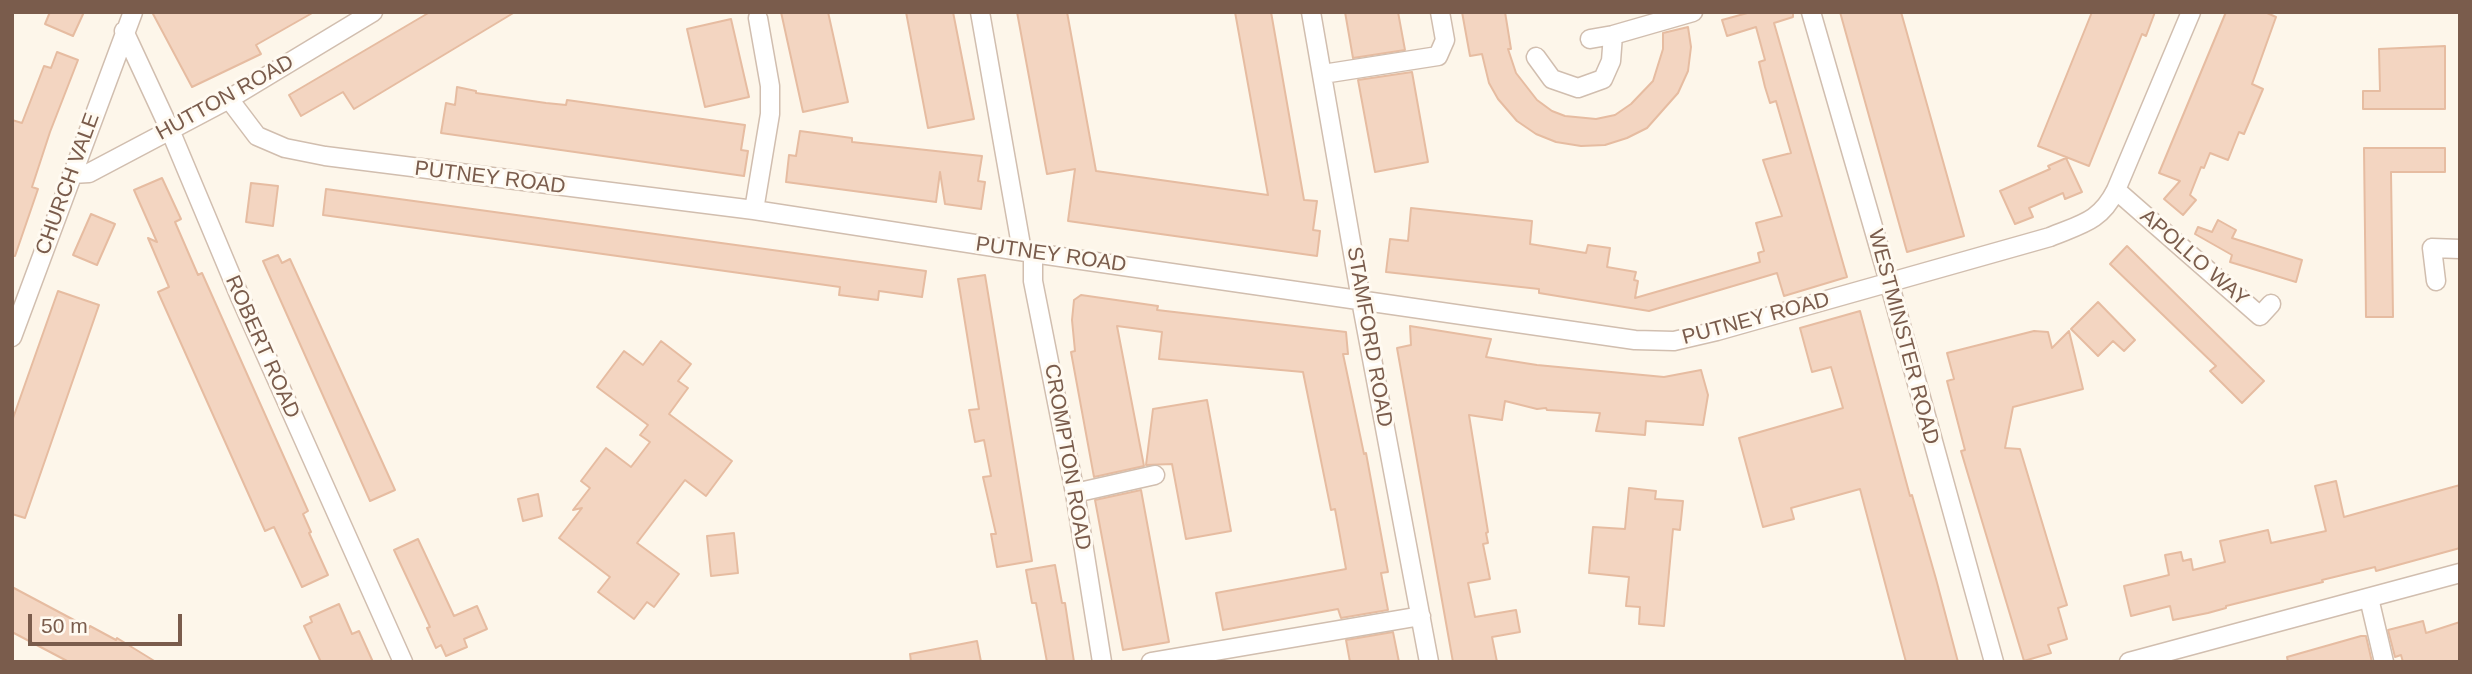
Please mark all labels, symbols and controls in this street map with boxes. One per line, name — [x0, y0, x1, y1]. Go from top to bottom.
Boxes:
street label: HUTTON ROAD — [152, 50, 298, 146]
street label: CHURCH VALE — [31, 110, 105, 258]
street label: PUTNEY ROAD — [413, 156, 567, 200]
street label: APOLLO WAY — [2135, 204, 2253, 312]
street label: WESTMINSTER ROAD — [1862, 227, 1944, 447]
street label: PUTNEY ROAD — [974, 232, 1128, 278]
street label: STAMFORD ROAD — [1341, 245, 1397, 429]
street label: ROBERT ROAD — [219, 272, 305, 422]
street label: PUTNEY ROAD — [1679, 287, 1833, 351]
street label: CROMPTON ROAD — [1038, 362, 1096, 552]
scale bar — [32, 600, 186, 644]
text: 50 m — [41, 614, 88, 637]

